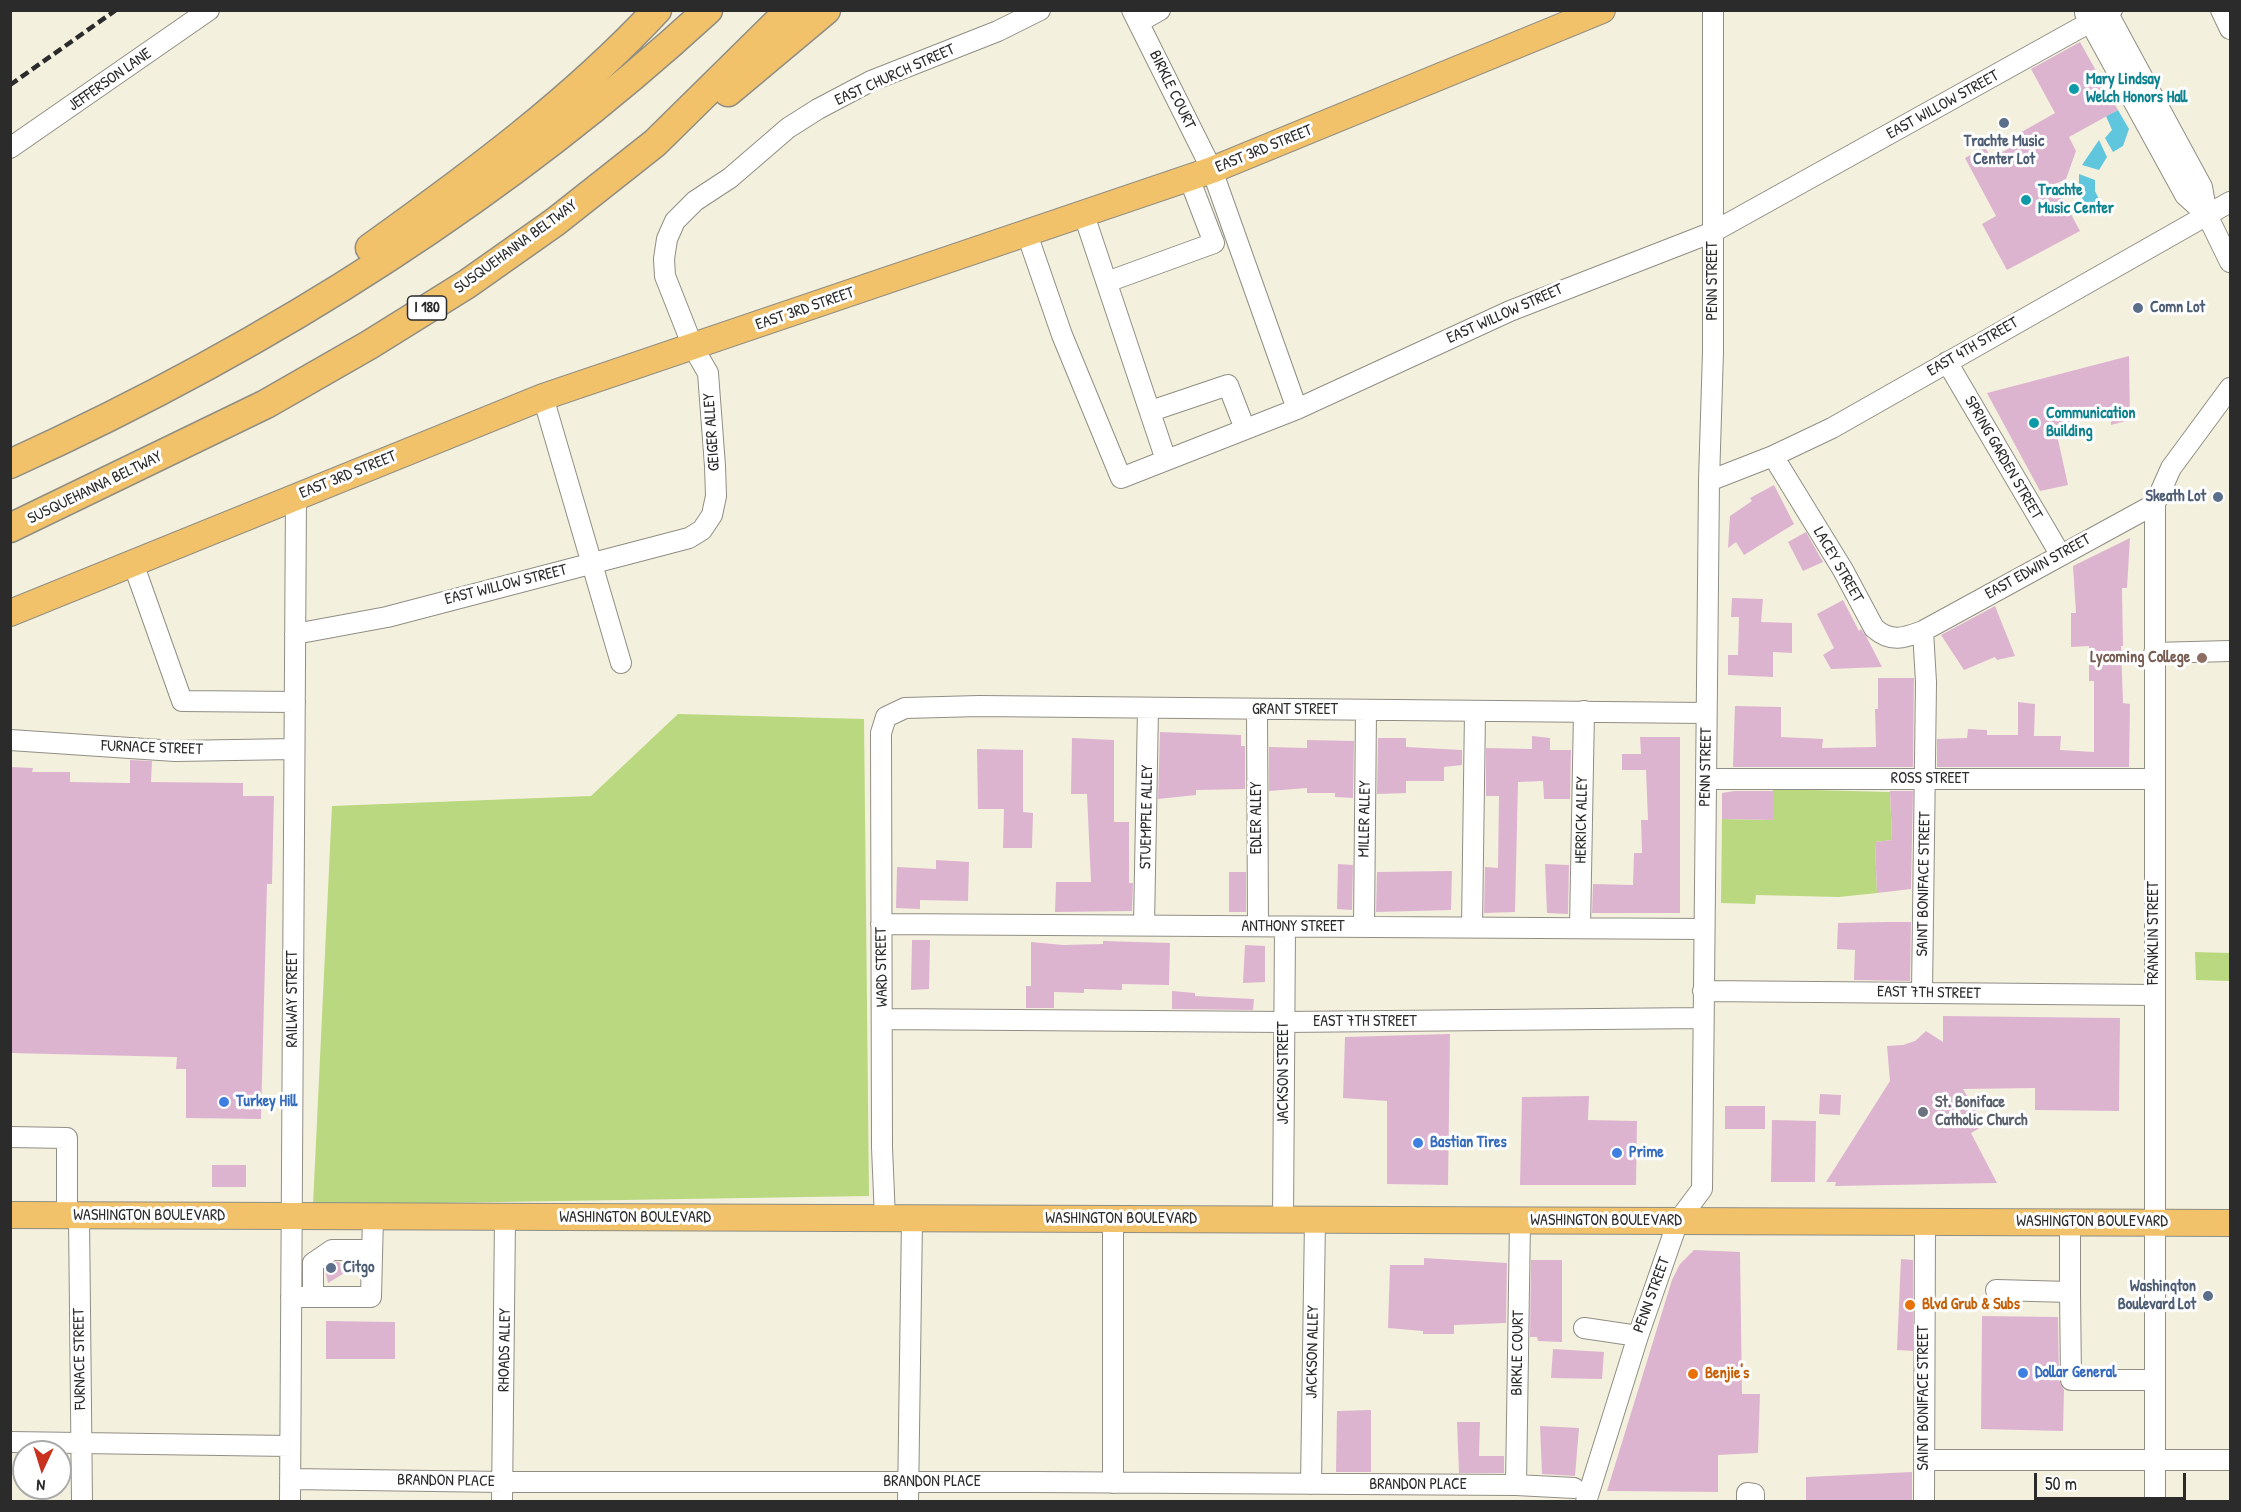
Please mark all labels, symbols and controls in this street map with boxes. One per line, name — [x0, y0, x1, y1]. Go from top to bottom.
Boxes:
street label: EAST CHURCH STREET — [832, 40, 958, 110]
street label: JEFFERSON LANE — [65, 44, 155, 116]
street label: BIRKLE COURT — [1145, 47, 1199, 133]
street label: EAST WILLOW STREET — [1884, 66, 2002, 144]
place label: Mary Lindsay Welch Honors Hall — [2086, 70, 2187, 108]
marker: Mary Lindsay Welch Honors Hall — [2067, 82, 2081, 96]
marker: Trachte Music Center Lot — [1997, 116, 2011, 130]
street label: EAST 3RD STREET — [1213, 121, 1315, 177]
place label: Trachte Music Center Lot — [1964, 132, 2044, 170]
place label: Trachte Music Center — [2038, 181, 2114, 219]
marker: Trachte Music Center — [2019, 193, 2033, 207]
street label: SUSQUEHANNA BELTWAY — [451, 196, 581, 298]
street label: PENN STREET — [1703, 241, 1723, 321]
street label: EAST WILLOW STREET — [1444, 280, 1566, 348]
street label: EAST 3RD STREET — [753, 283, 857, 335]
road number: I 180 — [408, 296, 446, 320]
place label: Comn Lot — [2150, 298, 2205, 318]
marker: Comn Lot — [2131, 301, 2145, 315]
street label: EAST 4TH STREET — [1924, 313, 2022, 381]
street label: GEIGER ALLEY — [700, 392, 724, 472]
street label: SPRING GARDEN STREET — [1960, 393, 2046, 523]
place label: Communication Building — [2046, 404, 2135, 442]
marker: Communication Building — [2027, 416, 2041, 430]
street label: SUSQUEHANNA BELTWAY — [25, 447, 165, 529]
street label: EAST 3RD STREET — [297, 447, 399, 503]
place label: Skeath Lot — [2146, 487, 2206, 507]
marker: Skeath Lot — [2211, 490, 2225, 504]
street label: LACEY STREET — [1809, 524, 1867, 606]
street label: EAST EDWIN STREET — [1982, 530, 2094, 604]
street label: EAST WILLOW STREET — [443, 561, 569, 609]
place label: Lycoming College — [2090, 648, 2190, 668]
marker: Lycoming College — [2195, 651, 2209, 665]
street label: GRANT STREET — [1252, 700, 1338, 720]
street label: PENN STREET — [1696, 727, 1716, 807]
street label: FURNACE STREET — [101, 737, 203, 759]
street label: STUEMPFLE ALLEY — [1136, 765, 1158, 869]
street label: ROSS STREET — [1891, 769, 1969, 789]
street label: HERRICK ALLEY — [1572, 776, 1592, 864]
street label: MILLER ALLEY — [1355, 780, 1375, 858]
street label: EDLER ALLEY — [1247, 782, 1267, 854]
street label: SAINT BONIFACE STREET — [1913, 811, 1935, 957]
street label: FRANKLIN STREET — [2144, 881, 2164, 985]
street label: ANTHONY STREET — [1241, 917, 1345, 937]
street label: WARD STREET — [872, 927, 892, 1007]
street label: RAILWAY STREET — [283, 951, 303, 1047]
street label: EAST 7TH STREET — [1877, 982, 1981, 1004]
street label: EAST 7TH STREET — [1313, 1012, 1417, 1032]
street label: JACKSON STREET — [1274, 1021, 1294, 1125]
place label: Turkey Hill — [236, 1092, 297, 1112]
place label: St. Boniface Catholic Church — [1935, 1093, 2027, 1131]
marker: Turkey Hill — [217, 1095, 231, 1109]
marker: St. Boniface Catholic Church — [1916, 1105, 1930, 1119]
place label: Bastian Tires — [1430, 1133, 1507, 1153]
marker: Bastian Tires — [1411, 1136, 1425, 1150]
place label: Prime — [1629, 1143, 1664, 1163]
marker: Prime — [1610, 1146, 1624, 1160]
street label: WASHINGTON BOULEVARD — [73, 1206, 225, 1226]
street label: WASHINGTON BOULEVARD — [559, 1208, 711, 1228]
street label: WASHINGTON BOULEVARD — [1045, 1209, 1197, 1229]
street label: WASHINGTON BOULEVARD — [1530, 1211, 1682, 1231]
street label: WASHINGTON BOULEVARD — [2016, 1212, 2168, 1232]
street label: PENN STREET — [1629, 1255, 1675, 1335]
place label: Citgo — [343, 1258, 374, 1278]
marker: Citgo — [324, 1261, 338, 1275]
place label: Washington Boulevard Lot — [2118, 1277, 2196, 1315]
marker: Washington Boulevard Lot — [2201, 1289, 2215, 1303]
place label: Blvd Grub & Subs — [1922, 1295, 2020, 1315]
marker: Blvd Grub & Subs — [1903, 1298, 1917, 1312]
street label: JACKSON ALLEY — [1303, 1305, 1323, 1399]
street label: FURNACE STREET — [70, 1308, 90, 1410]
street label: RHOADS ALLEY — [495, 1308, 515, 1392]
street label: BIRKLE COURT — [1508, 1310, 1528, 1396]
street label: SAINT BONIFACE STREET — [1914, 1326, 1934, 1470]
place label: Dollar General — [2035, 1363, 2116, 1383]
place label: Benjie's — [1705, 1364, 1749, 1384]
marker: Dollar General — [2016, 1366, 2030, 1380]
marker: Benjie's — [1686, 1367, 1700, 1381]
north arrow — [12, 1440, 72, 1500]
scale bar — [2037, 1461, 2188, 1499]
street label: BRANDON PLACE — [397, 1471, 495, 1491]
text: 50 m — [2045, 1471, 2077, 1496]
street label: BRANDON PLACE — [883, 1472, 981, 1492]
text: N — [36, 1475, 46, 1497]
street label: BRANDON PLACE — [1369, 1475, 1467, 1495]

